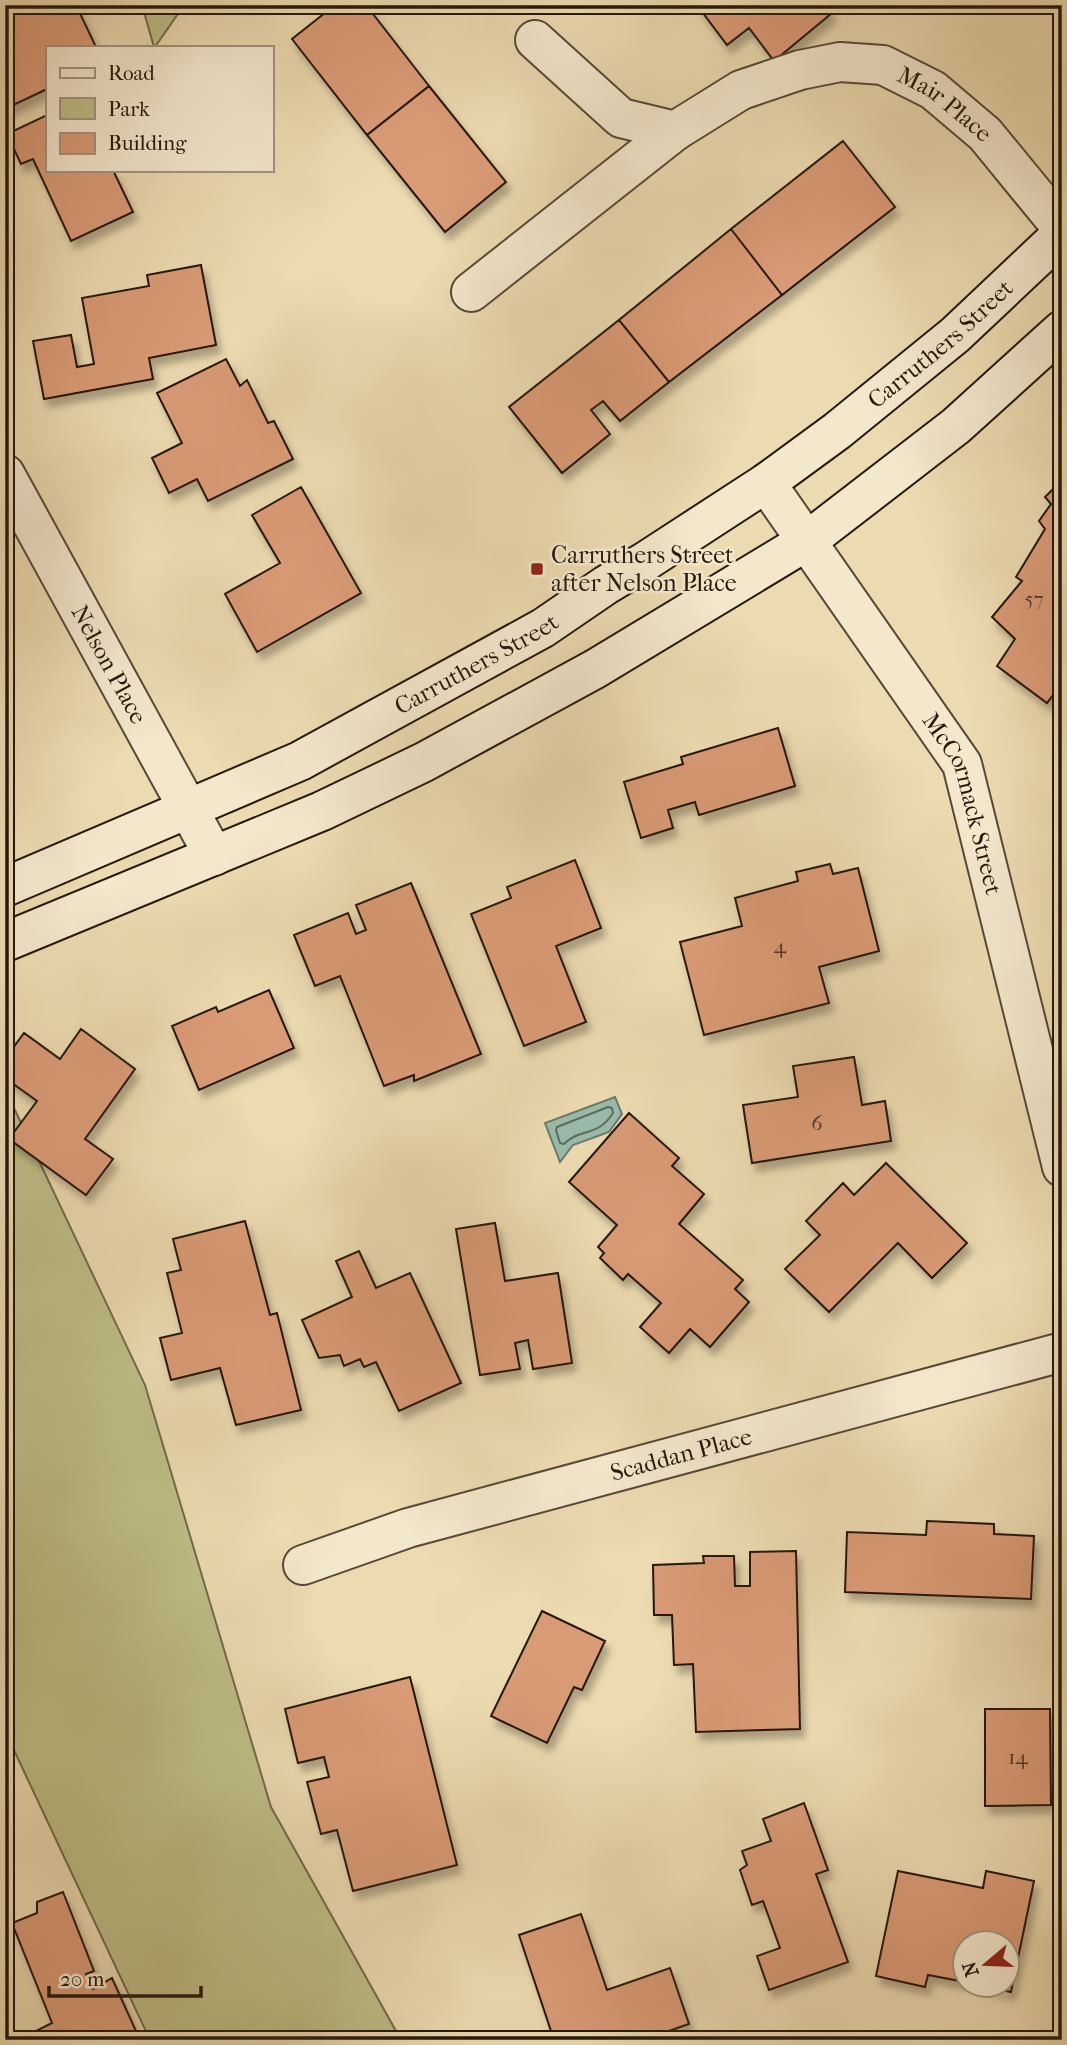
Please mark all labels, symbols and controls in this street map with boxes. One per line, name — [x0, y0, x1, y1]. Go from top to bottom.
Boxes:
legend — [46, 46, 273, 172]
text: Road — [108, 61, 155, 85]
street label: Mair Place — [893, 61, 998, 148]
text: Park — [108, 97, 150, 121]
text: Building — [108, 131, 187, 155]
street label: Carruthers Street — [862, 273, 1019, 414]
place label: Carruthers Street after Nelson Place — [551, 541, 737, 597]
marker: Carruthers Street after Nelson Place — [529, 561, 545, 577]
house number: 57 — [1024, 587, 1044, 611]
street label: Nelson Place — [65, 600, 153, 729]
street label: Carruthers Street — [390, 607, 564, 721]
street label: McCormack Street — [917, 707, 1008, 898]
house number: 4 — [774, 934, 787, 958]
house number: 6 — [811, 1111, 823, 1135]
street label: Scaddan Place — [607, 1422, 755, 1487]
house number: 14 — [1008, 1745, 1029, 1769]
north arrow — [951, 1930, 1021, 2000]
scale bar — [49, 1954, 201, 1998]
text: N — [958, 1958, 984, 1980]
text: 20 m — [60, 1967, 105, 1991]

